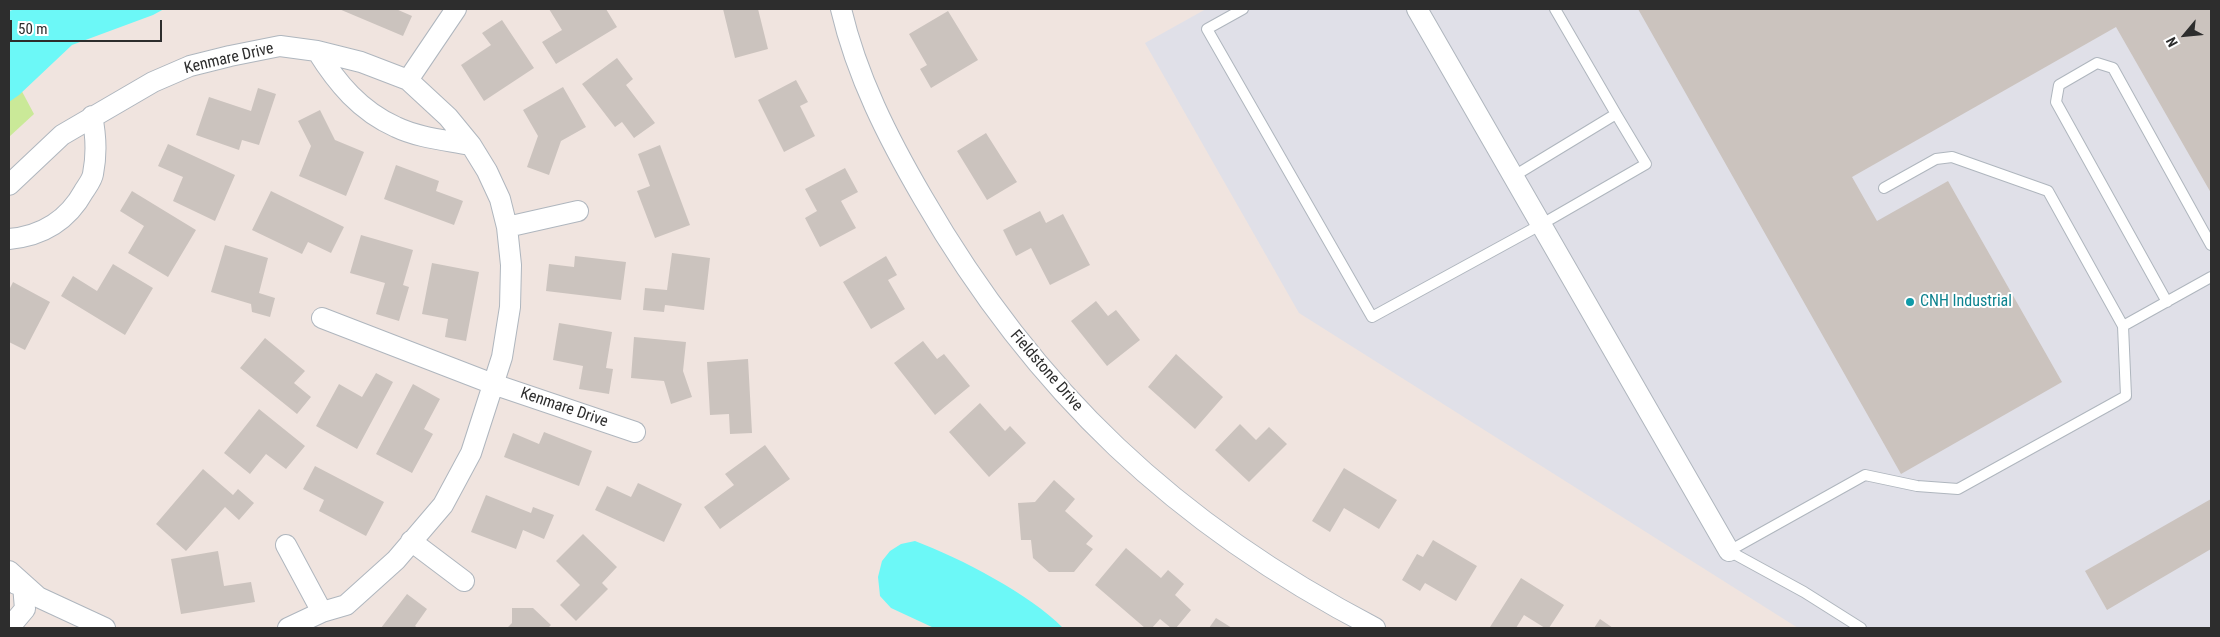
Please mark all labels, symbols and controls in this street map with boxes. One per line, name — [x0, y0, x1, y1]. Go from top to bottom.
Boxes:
scale bar — [12, 10, 165, 42]
north arrow — [2160, 10, 2210, 60]
text: 50 m — [18, 20, 48, 38]
text: N — [2163, 35, 2181, 50]
street label: Kenmare Drive — [182, 39, 276, 79]
place label: CNH Industrial — [1920, 292, 2012, 312]
marker: CNH Industrial — [1904, 296, 1916, 308]
street label: Fieldstone Drive — [1006, 327, 1086, 415]
street label: Kenmare Drive — [518, 384, 610, 432]

